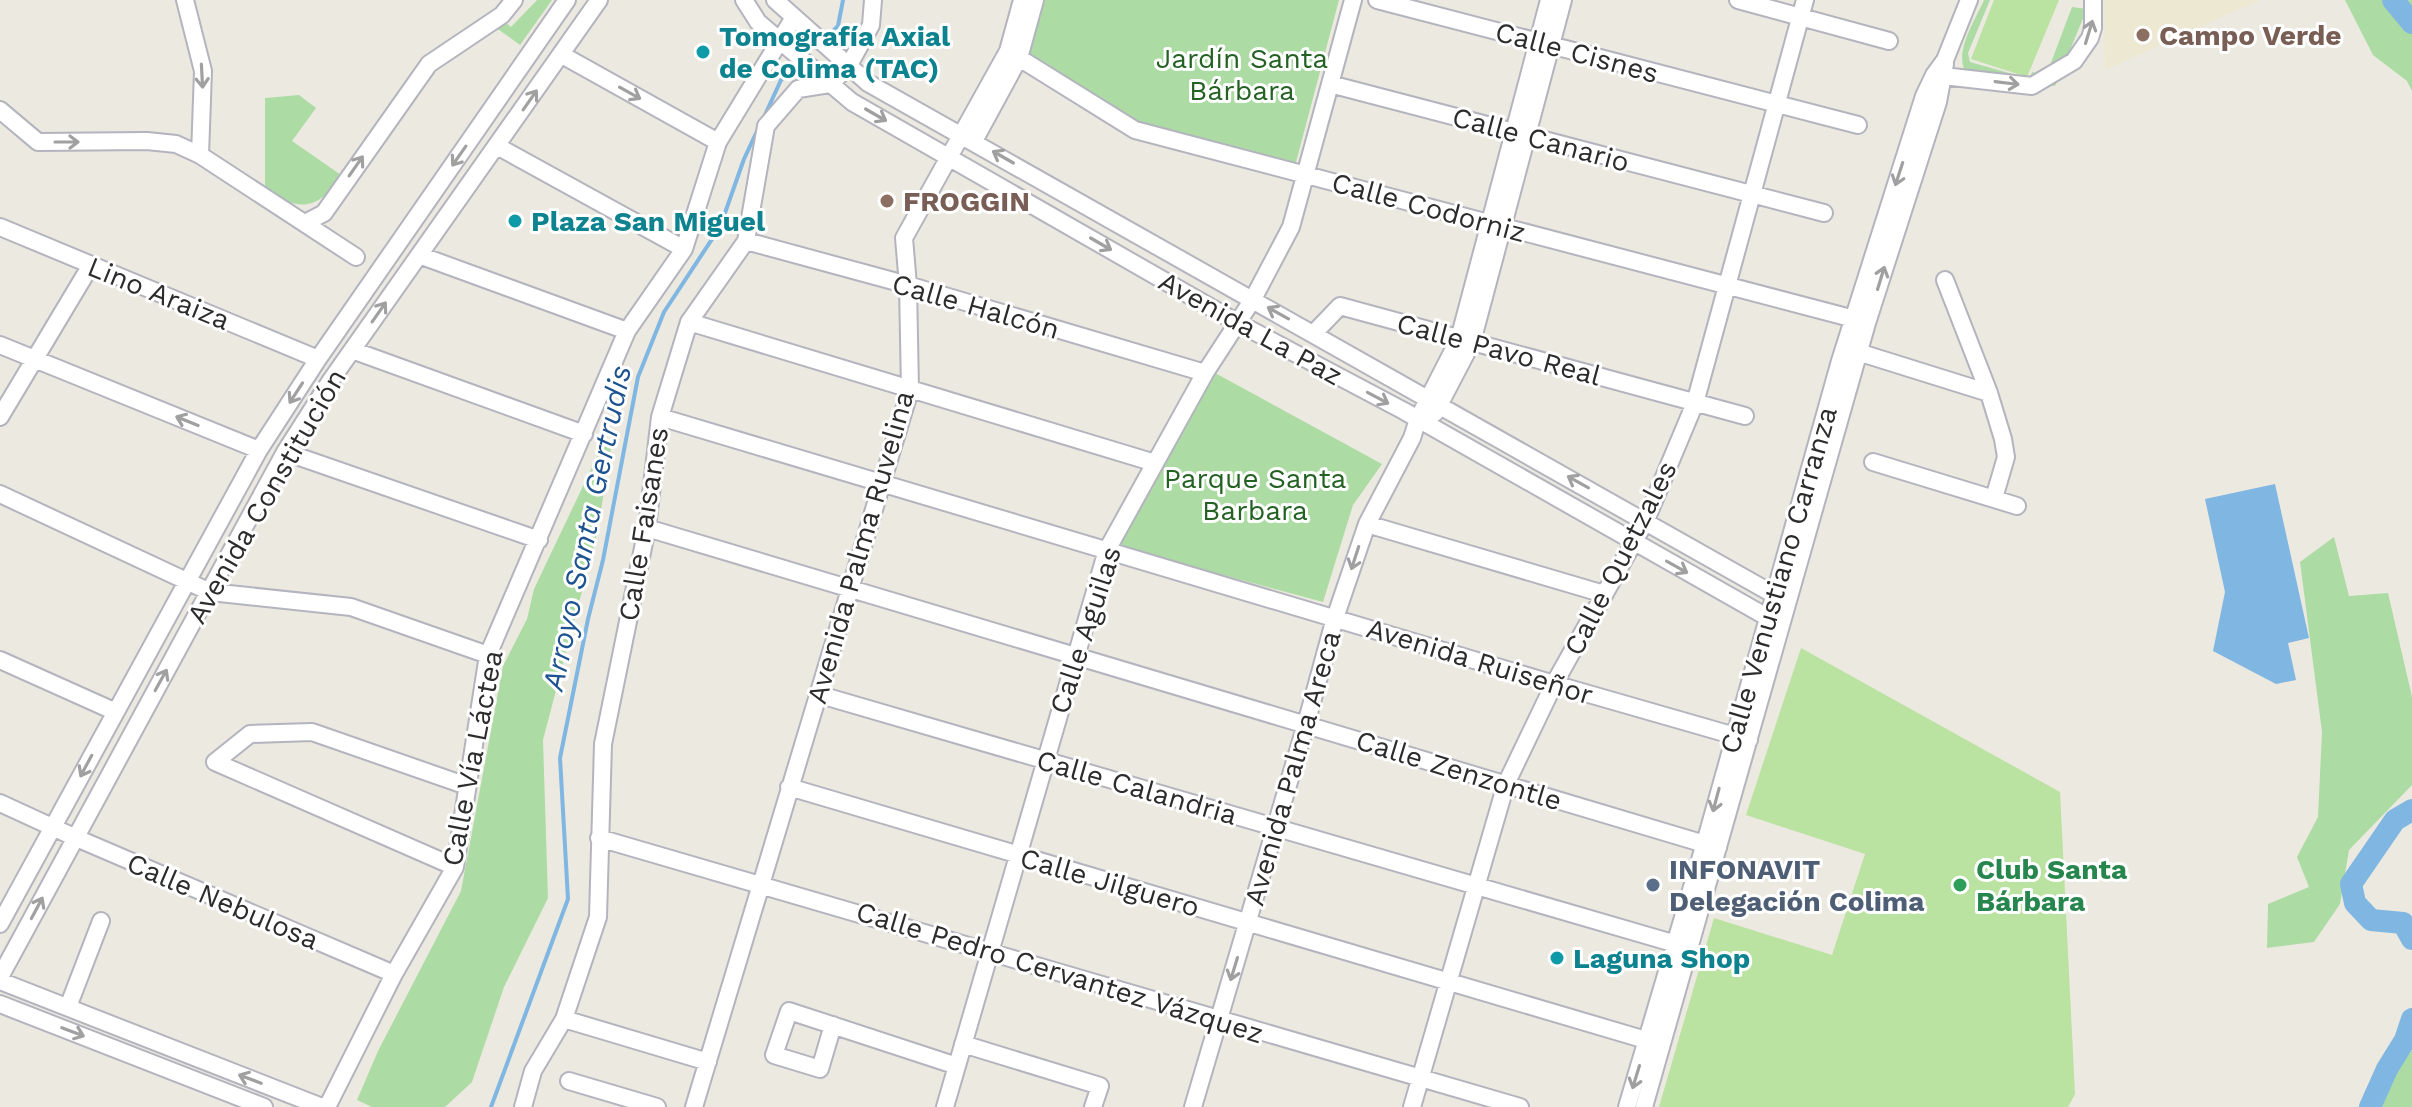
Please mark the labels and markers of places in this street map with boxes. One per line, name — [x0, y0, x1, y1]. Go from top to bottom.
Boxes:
place label: Campo Verde — [2159, 19, 2342, 52]
place label: Tomografía Axial de Colima (TAC) — [719, 20, 951, 85]
marker: Campo Verde — [2134, 26, 2152, 44]
marker: Tomografía Axial de Colima (TAC) — [694, 43, 712, 61]
place label: FROGGIN — [903, 185, 1030, 218]
marker: FROGGIN — [878, 192, 896, 210]
place label: Plaza San Miguel — [531, 205, 766, 238]
marker: Plaza San Miguel — [506, 212, 524, 230]
place label: INFONAVIT Delegación Colima — [1669, 853, 1925, 918]
place label: Club Santa Bárbara — [1976, 853, 2128, 918]
marker: INFONAVIT Delegación Colima — [1644, 876, 1662, 894]
marker: Club Santa Bárbara — [1951, 876, 1969, 894]
place label: Laguna Shop — [1573, 942, 1750, 975]
marker: Laguna Shop — [1548, 949, 1566, 967]

